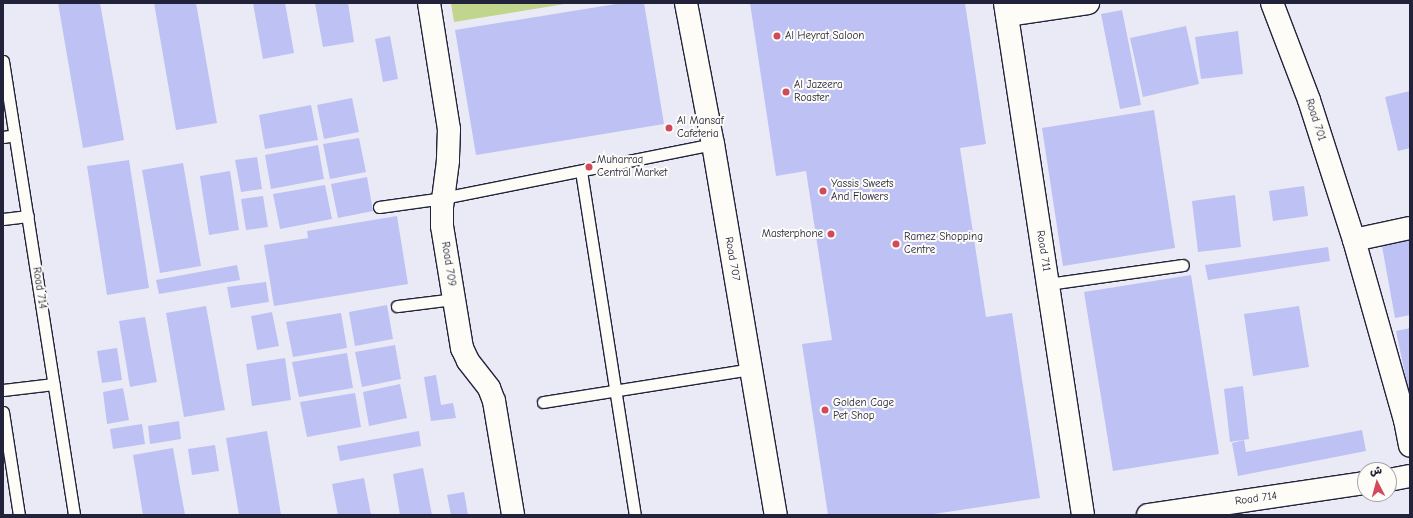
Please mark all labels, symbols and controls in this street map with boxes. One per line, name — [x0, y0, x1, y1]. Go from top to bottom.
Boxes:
place label: Al Heyrat Saloon — [785, 29, 864, 43]
marker: Al Heyrat Saloon — [772, 31, 782, 41]
place label: Al Jazeera Roaster — [794, 79, 843, 105]
marker: Al Jazeera Roaster — [781, 87, 791, 97]
street label: Road 701 — [1302, 97, 1328, 143]
place label: Al Mansaf Cafeteria — [677, 115, 724, 141]
marker: Al Mansaf Cafeteria — [664, 123, 674, 133]
place label: Muharraq Central Market — [597, 154, 667, 180]
marker: Muharraq Central Market — [584, 162, 594, 172]
place label: Yassis Sweets And Flowers — [831, 178, 894, 204]
marker: Yassis Sweets And Flowers — [818, 186, 828, 196]
place label: Masterphone — [762, 227, 823, 241]
marker: Masterphone — [826, 229, 836, 239]
street label: Road 711 — [1033, 230, 1053, 272]
place label: Ramez Shopping Centre — [904, 231, 983, 257]
street label: Road 707 — [722, 236, 742, 282]
marker: Ramez Shopping Centre — [891, 239, 901, 249]
street label: Road 709 — [438, 241, 458, 287]
street label: Road 714 — [29, 266, 49, 310]
place label: Golden Cage Pet Shop — [833, 397, 894, 423]
marker: Golden Cage Pet Shop — [820, 405, 830, 415]
north arrow — [1357, 462, 1397, 502]
text: ش — [1369, 463, 1382, 478]
street label: Road 714 — [1234, 490, 1278, 508]

